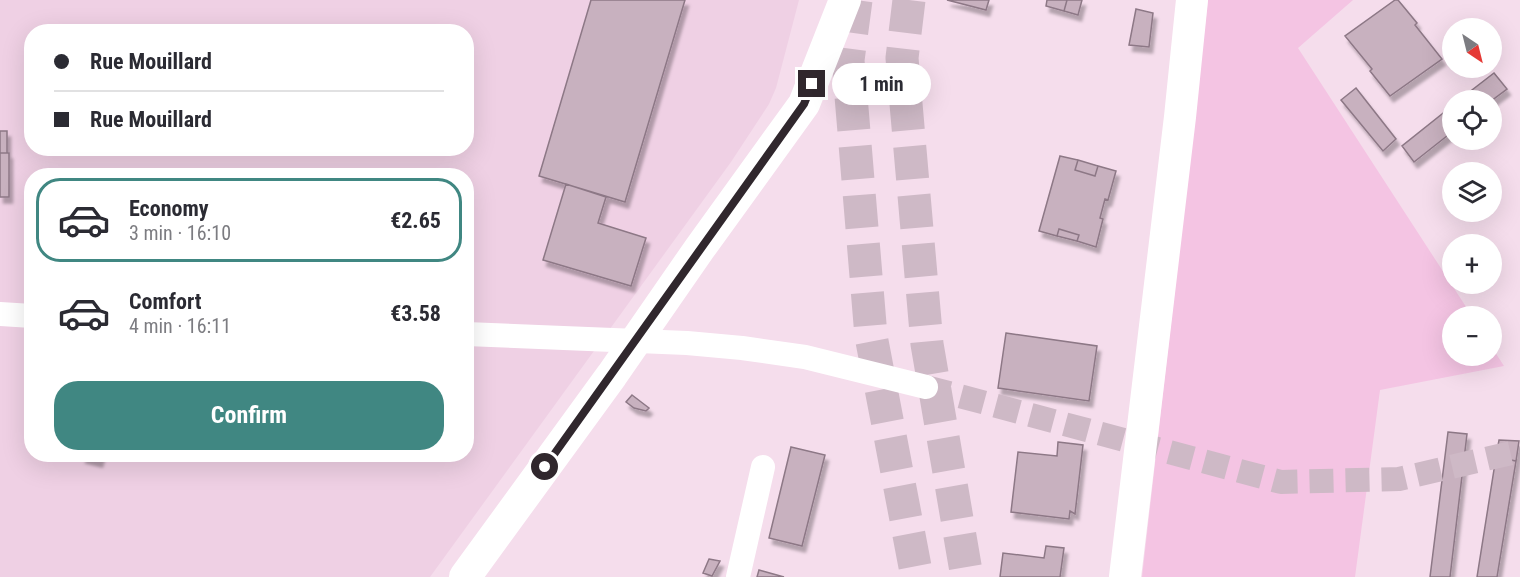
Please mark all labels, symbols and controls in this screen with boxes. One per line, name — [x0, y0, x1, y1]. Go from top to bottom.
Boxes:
north arrow — [1442, 18, 1502, 78]
map controls — [1442, 18, 1502, 366]
text: Rue Mouillard — [90, 49, 212, 74]
callout: 1 min — [833, 63, 932, 105]
route end — [798, 70, 825, 97]
text: 1 min — [859, 72, 904, 96]
button: locate — [1442, 90, 1502, 150]
text: Rue Mouillard — [90, 107, 212, 132]
button: layers — [1442, 162, 1502, 222]
icon: car — [57, 193, 111, 247]
text: Economy — [129, 196, 209, 221]
text: €2.65 — [390, 208, 441, 233]
text: 3 min · 16:10 — [129, 221, 231, 245]
button: + — [1442, 234, 1502, 294]
icon: car — [57, 286, 111, 340]
text: Comfort — [129, 289, 202, 314]
text: €3.58 — [390, 301, 441, 326]
button: − — [1442, 306, 1502, 366]
text: 4 min · 16:11 — [129, 314, 231, 338]
button: Confirm — [54, 381, 444, 450]
route start — [531, 453, 558, 480]

